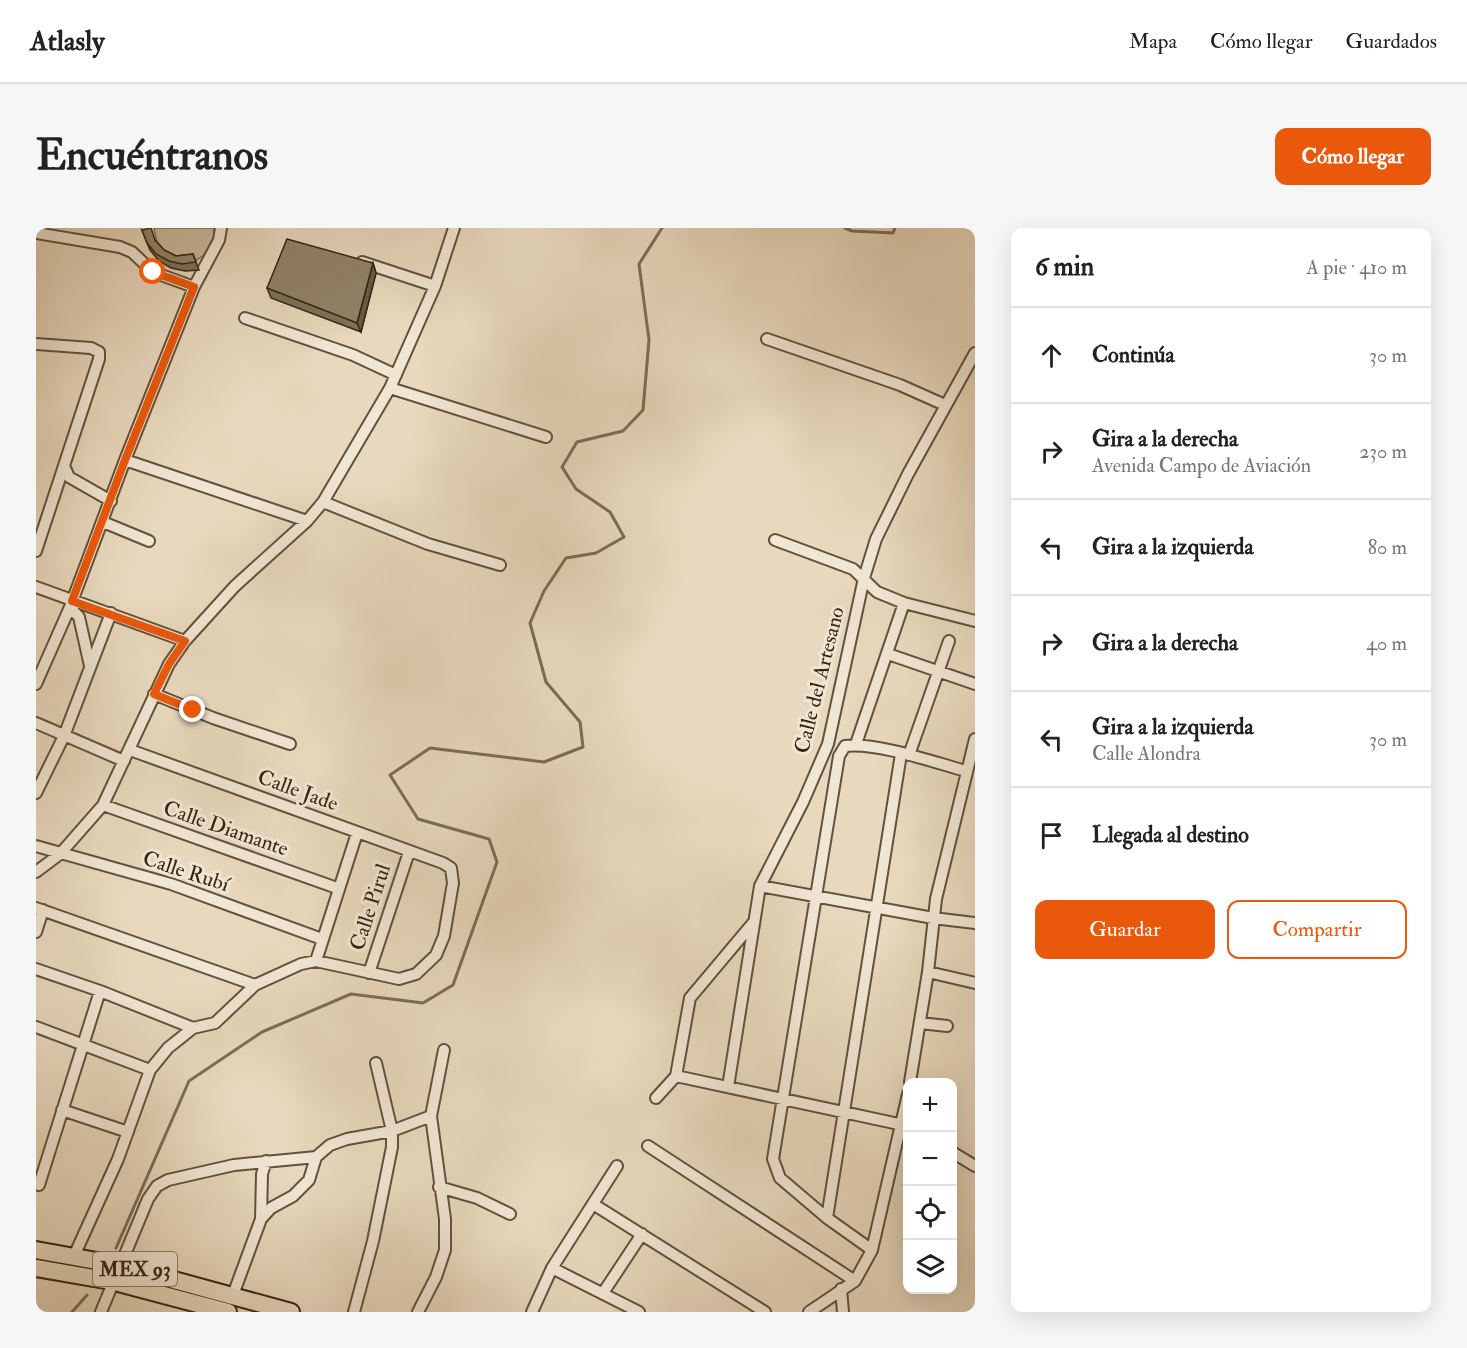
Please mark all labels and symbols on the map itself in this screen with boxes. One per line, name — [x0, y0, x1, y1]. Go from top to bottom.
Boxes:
route start — [139, 258, 165, 284]
street label: Calle del Artesano — [788, 604, 851, 756]
route end — [179, 696, 205, 722]
street label: Calle Jade — [254, 763, 342, 818]
street label: Calle Diamante — [160, 794, 292, 863]
street label: Calle Rubí — [139, 845, 234, 899]
street label: Calle Pirul — [344, 860, 397, 954]
road number: MEX 93 — [93, 1252, 177, 1286]

